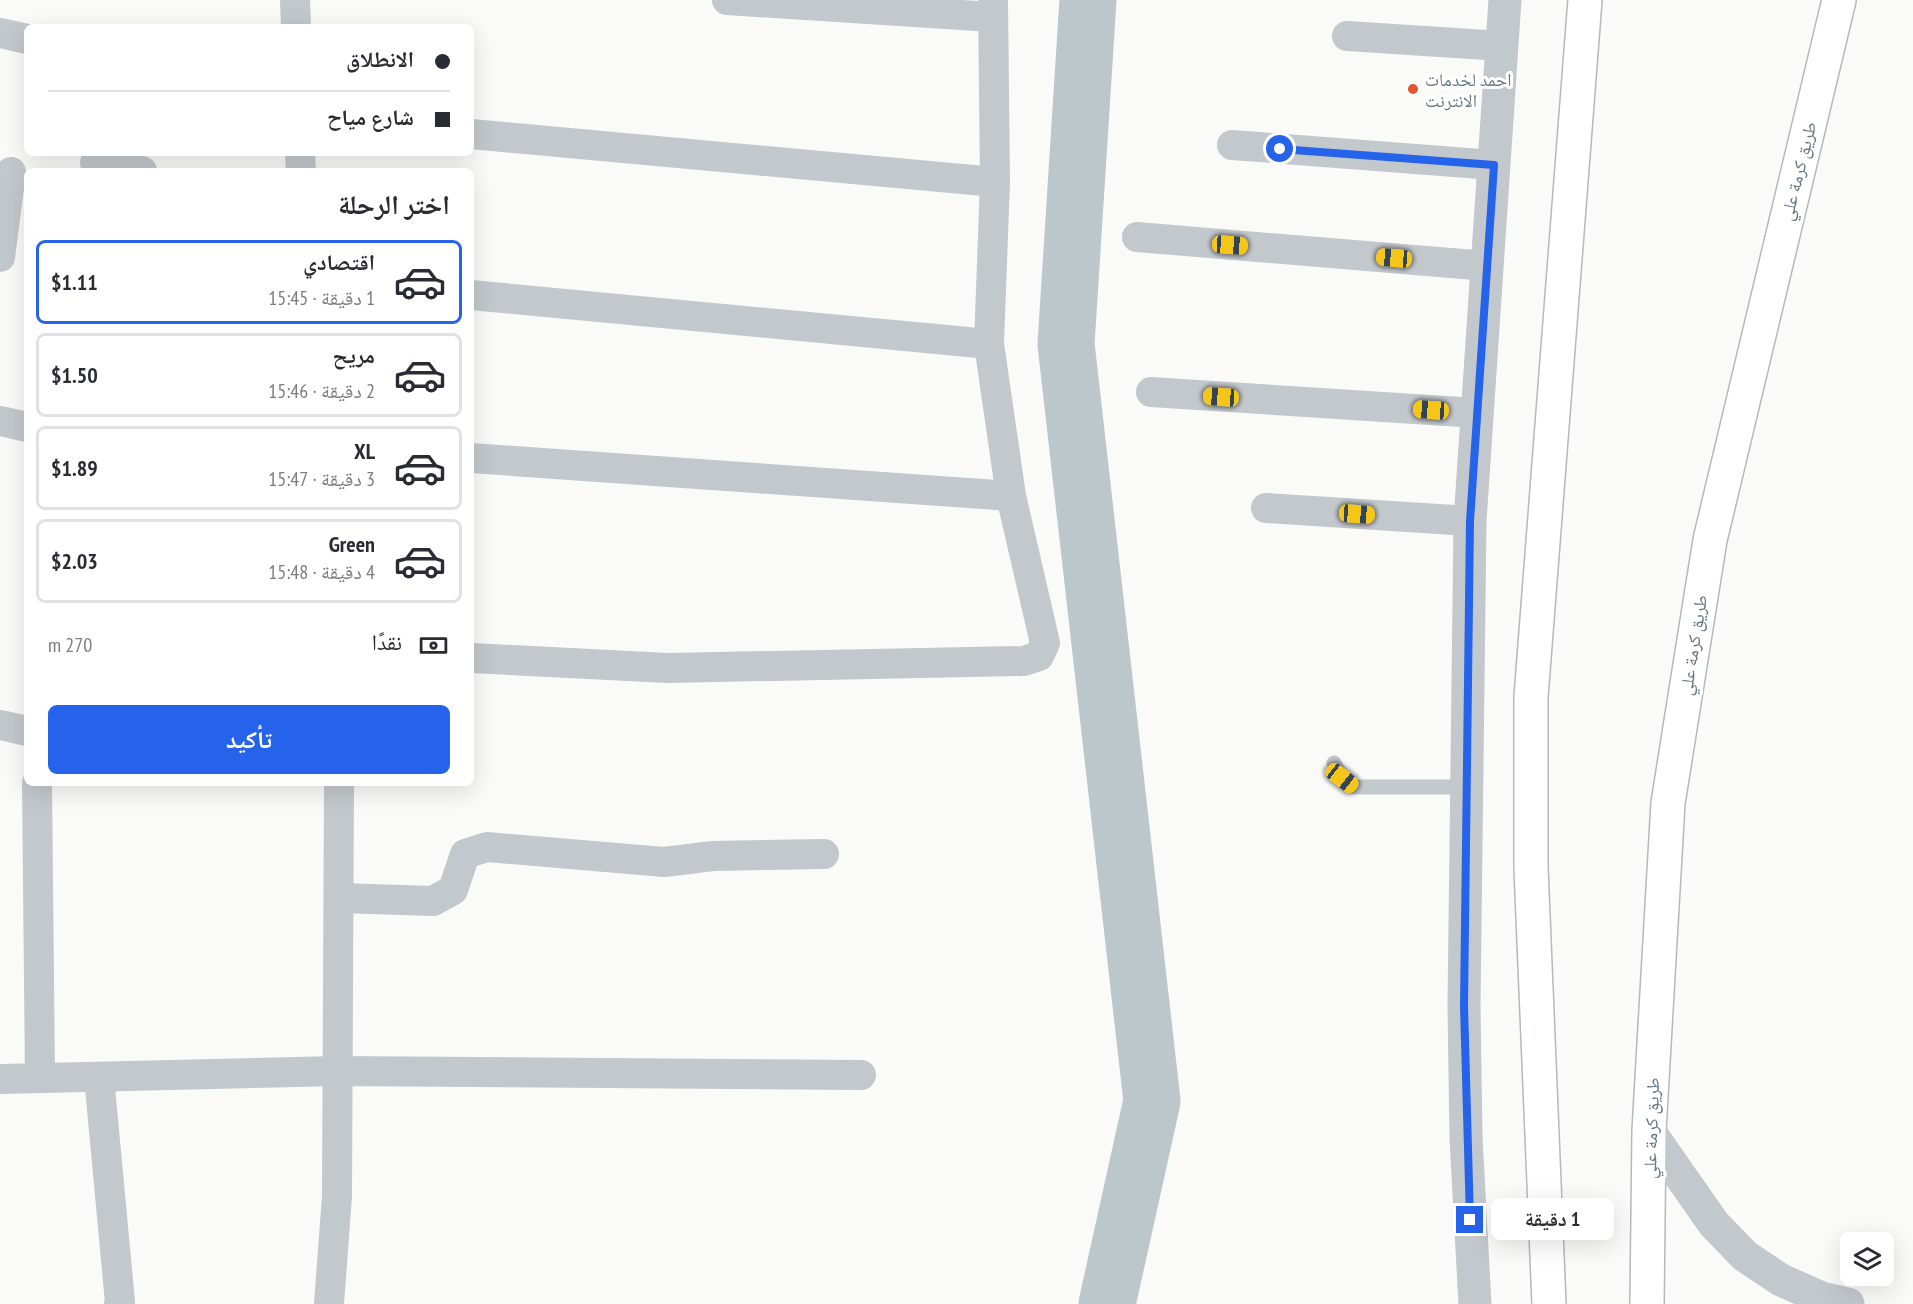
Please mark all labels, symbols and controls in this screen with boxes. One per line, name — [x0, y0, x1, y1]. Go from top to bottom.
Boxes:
text: الانطلاق — [346, 45, 414, 73]
place label: احمد لخدمات الانترنت — [1425, 68, 1512, 112]
marker: احمد لخدمات الانترنت — [1406, 82, 1420, 96]
text: شارع مياح — [327, 103, 414, 131]
street label: طريق كرمة علي — [1775, 119, 1825, 224]
route start — [1266, 135, 1293, 162]
text: اختر الرحلة — [338, 187, 450, 221]
car — [1211, 235, 1249, 255]
car — [1375, 247, 1413, 269]
text: اقتصادي — [303, 248, 375, 276]
icon: car — [393, 255, 447, 309]
text: $1.11 — [51, 268, 98, 296]
text: 1 دقيقة · 15:45 — [268, 285, 375, 311]
text: مريح — [332, 341, 375, 369]
icon: car — [393, 348, 447, 402]
text: $1.50 — [51, 361, 98, 389]
text: 2 دقيقة · 15:46 — [268, 378, 375, 404]
car — [1202, 387, 1240, 407]
car — [1412, 400, 1450, 420]
text: XL — [354, 437, 375, 465]
icon: car — [393, 441, 447, 495]
text: $1.89 — [51, 454, 98, 482]
text: 3 دقيقة · 15:47 — [268, 466, 375, 492]
car — [1338, 504, 1376, 524]
text: Green — [329, 530, 375, 558]
icon: car — [393, 534, 447, 588]
text: $2.03 — [51, 547, 98, 575]
text: 4 دقيقة · 15:48 — [268, 559, 375, 585]
street label: طريق كرمة علي — [1674, 593, 1716, 697]
text: نقدًا — [372, 628, 402, 656]
icon: cash — [417, 629, 450, 662]
text: 270 m — [48, 632, 92, 658]
button: تأكيد — [48, 705, 450, 774]
car — [1322, 760, 1362, 796]
street label: طريق كرمة علي — [1638, 1077, 1668, 1179]
callout: 1 دقيقة — [1491, 1199, 1614, 1241]
route end — [1456, 1206, 1483, 1233]
text: 1 دقيقة — [1525, 1206, 1580, 1232]
map controls — [1840, 1232, 1894, 1286]
button: layers — [1840, 1232, 1894, 1286]

